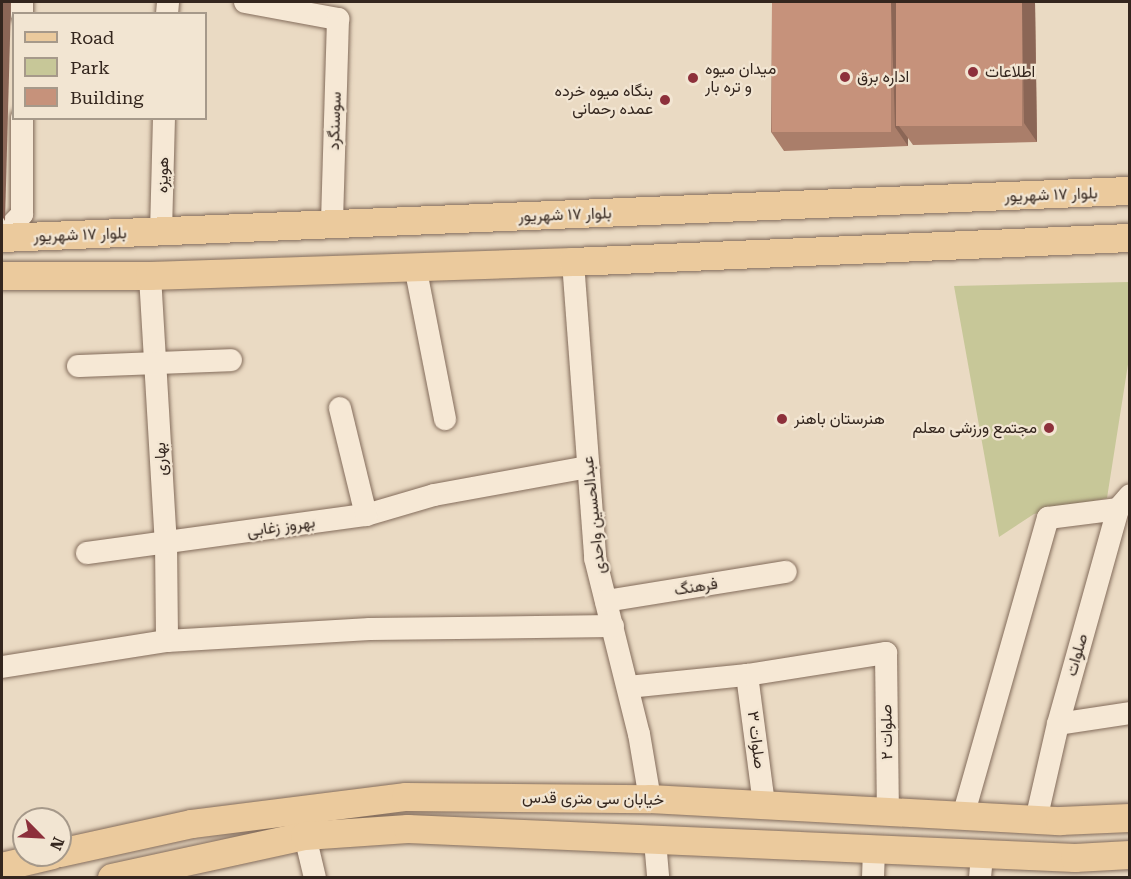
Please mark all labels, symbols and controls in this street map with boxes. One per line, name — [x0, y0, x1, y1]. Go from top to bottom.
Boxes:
legend — [12, 12, 207, 120]
text: Road — [70, 27, 114, 48]
text: Park — [70, 57, 110, 78]
place label: میدان میوه و تره بار — [705, 59, 776, 97]
place label: اطلاعات — [985, 62, 1035, 82]
marker: اطلاعات — [966, 65, 980, 79]
place label: اداره برق — [857, 67, 909, 87]
marker: اداره برق — [838, 70, 852, 84]
marker: میدان میوه و تره بار — [686, 71, 700, 85]
place label: بنگاه میوه خرده عمده رحمانی — [554, 81, 653, 119]
text: Building — [70, 87, 144, 108]
street label: سوسنگرد — [324, 91, 346, 151]
marker: بنگاه میوه خرده عمده رحمانی — [658, 93, 672, 107]
street label: هویزه — [153, 157, 173, 193]
street label: بلوار ١٧ شهریور — [1004, 184, 1098, 206]
street label: بلوار ١٧ شهریور — [518, 204, 612, 226]
street label: بلوار ١٧ شهریور — [33, 224, 127, 246]
place label: هنرستان باهنر — [794, 409, 885, 429]
marker: هنرستان باهنر — [775, 412, 789, 426]
place label: مجتمع ورزشی معلم — [912, 418, 1037, 438]
marker: مجتمع ورزشی معلم — [1042, 421, 1056, 435]
street label: بهاری — [151, 442, 171, 476]
street label: عبدالحسین واحدی — [578, 455, 610, 575]
street label: بهروز زغابی — [246, 513, 316, 541]
street label: فرهنگ — [673, 574, 719, 600]
street label: صلوات — [1062, 632, 1092, 678]
street label: صلوات ۲ — [877, 704, 897, 760]
street label: صلوات ۳ — [743, 710, 769, 770]
street label: خیابان سی متری قدس — [522, 788, 664, 810]
north arrow — [12, 807, 72, 867]
text: N — [46, 834, 68, 853]

